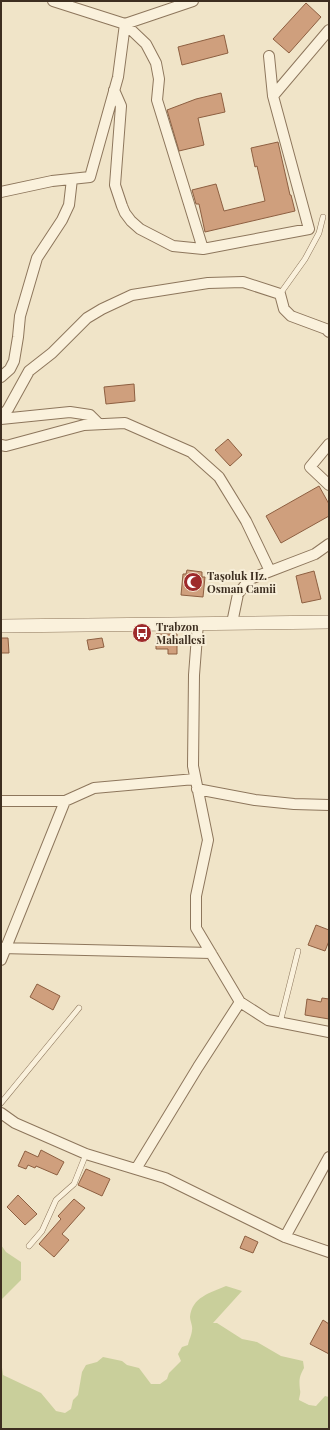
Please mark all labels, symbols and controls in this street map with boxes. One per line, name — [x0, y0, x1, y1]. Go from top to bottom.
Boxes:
place label: Taşoluk Hz. Osman Camii — [207, 568, 277, 596]
mosque icon: Taşoluk Hz. Osman Camii — [182, 571, 204, 593]
place label: Trabzon Mahallesi — [156, 619, 206, 647]
bus stop icon: Trabzon Mahallesi — [131, 622, 153, 644]

